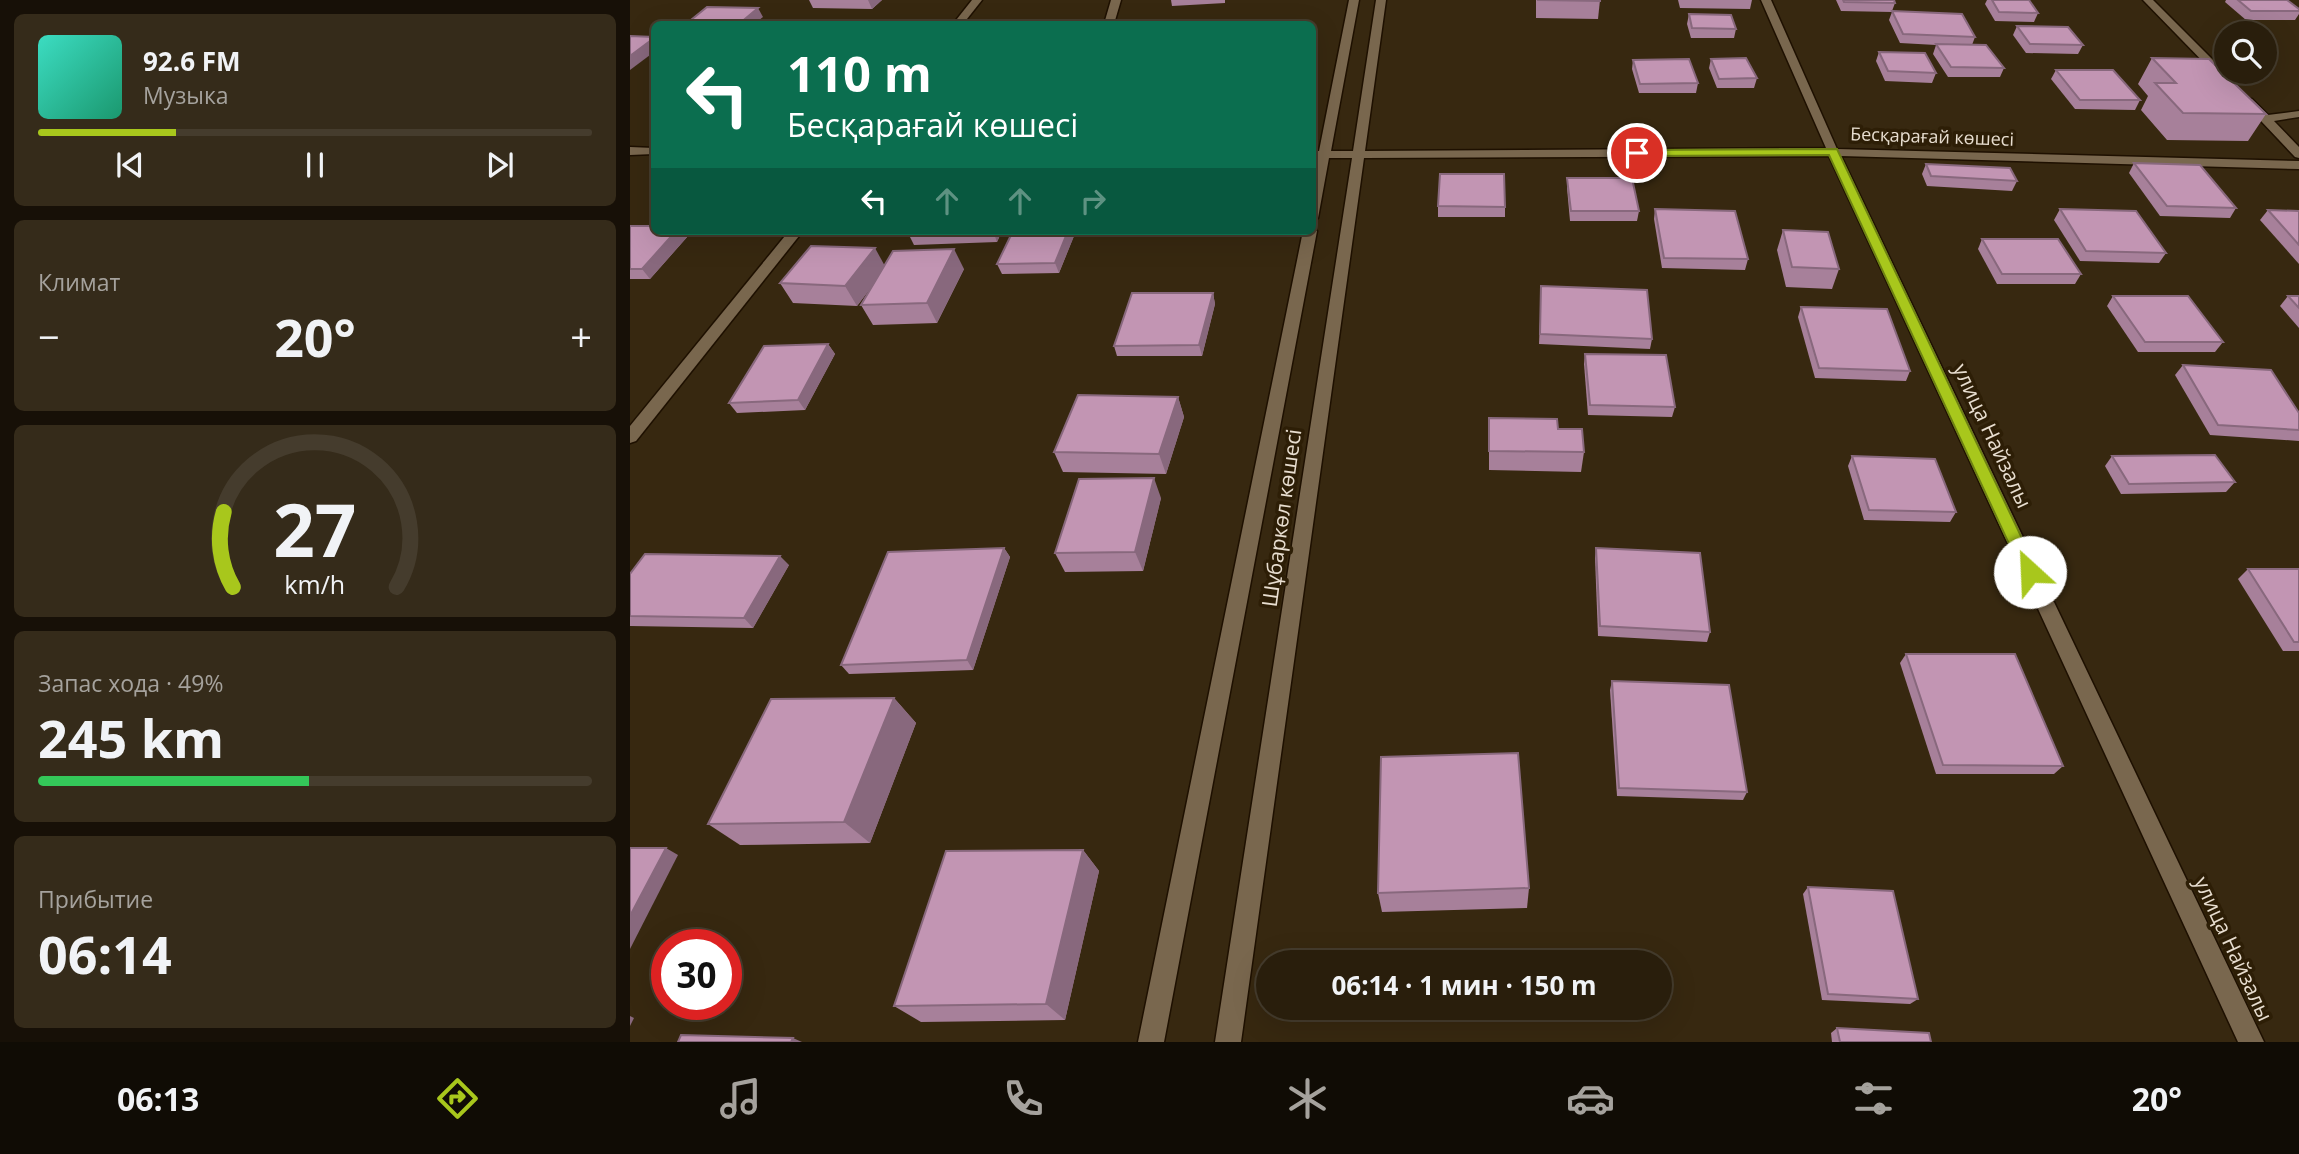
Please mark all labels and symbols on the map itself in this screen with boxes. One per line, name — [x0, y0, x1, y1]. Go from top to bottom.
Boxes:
street label: Бесқарағай көшесі — [1850, 121, 2014, 151]
pin — [1607, 123, 1667, 183]
street label: улица Найзалы — [1947, 359, 2039, 512]
street label: Шұбаркөл көшесі — [1255, 427, 1307, 609]
position arrow — [1993, 535, 2067, 609]
street label: улица Найзалы — [2188, 872, 2280, 1025]
speed limit sign: 30 — [651, 929, 742, 1020]

